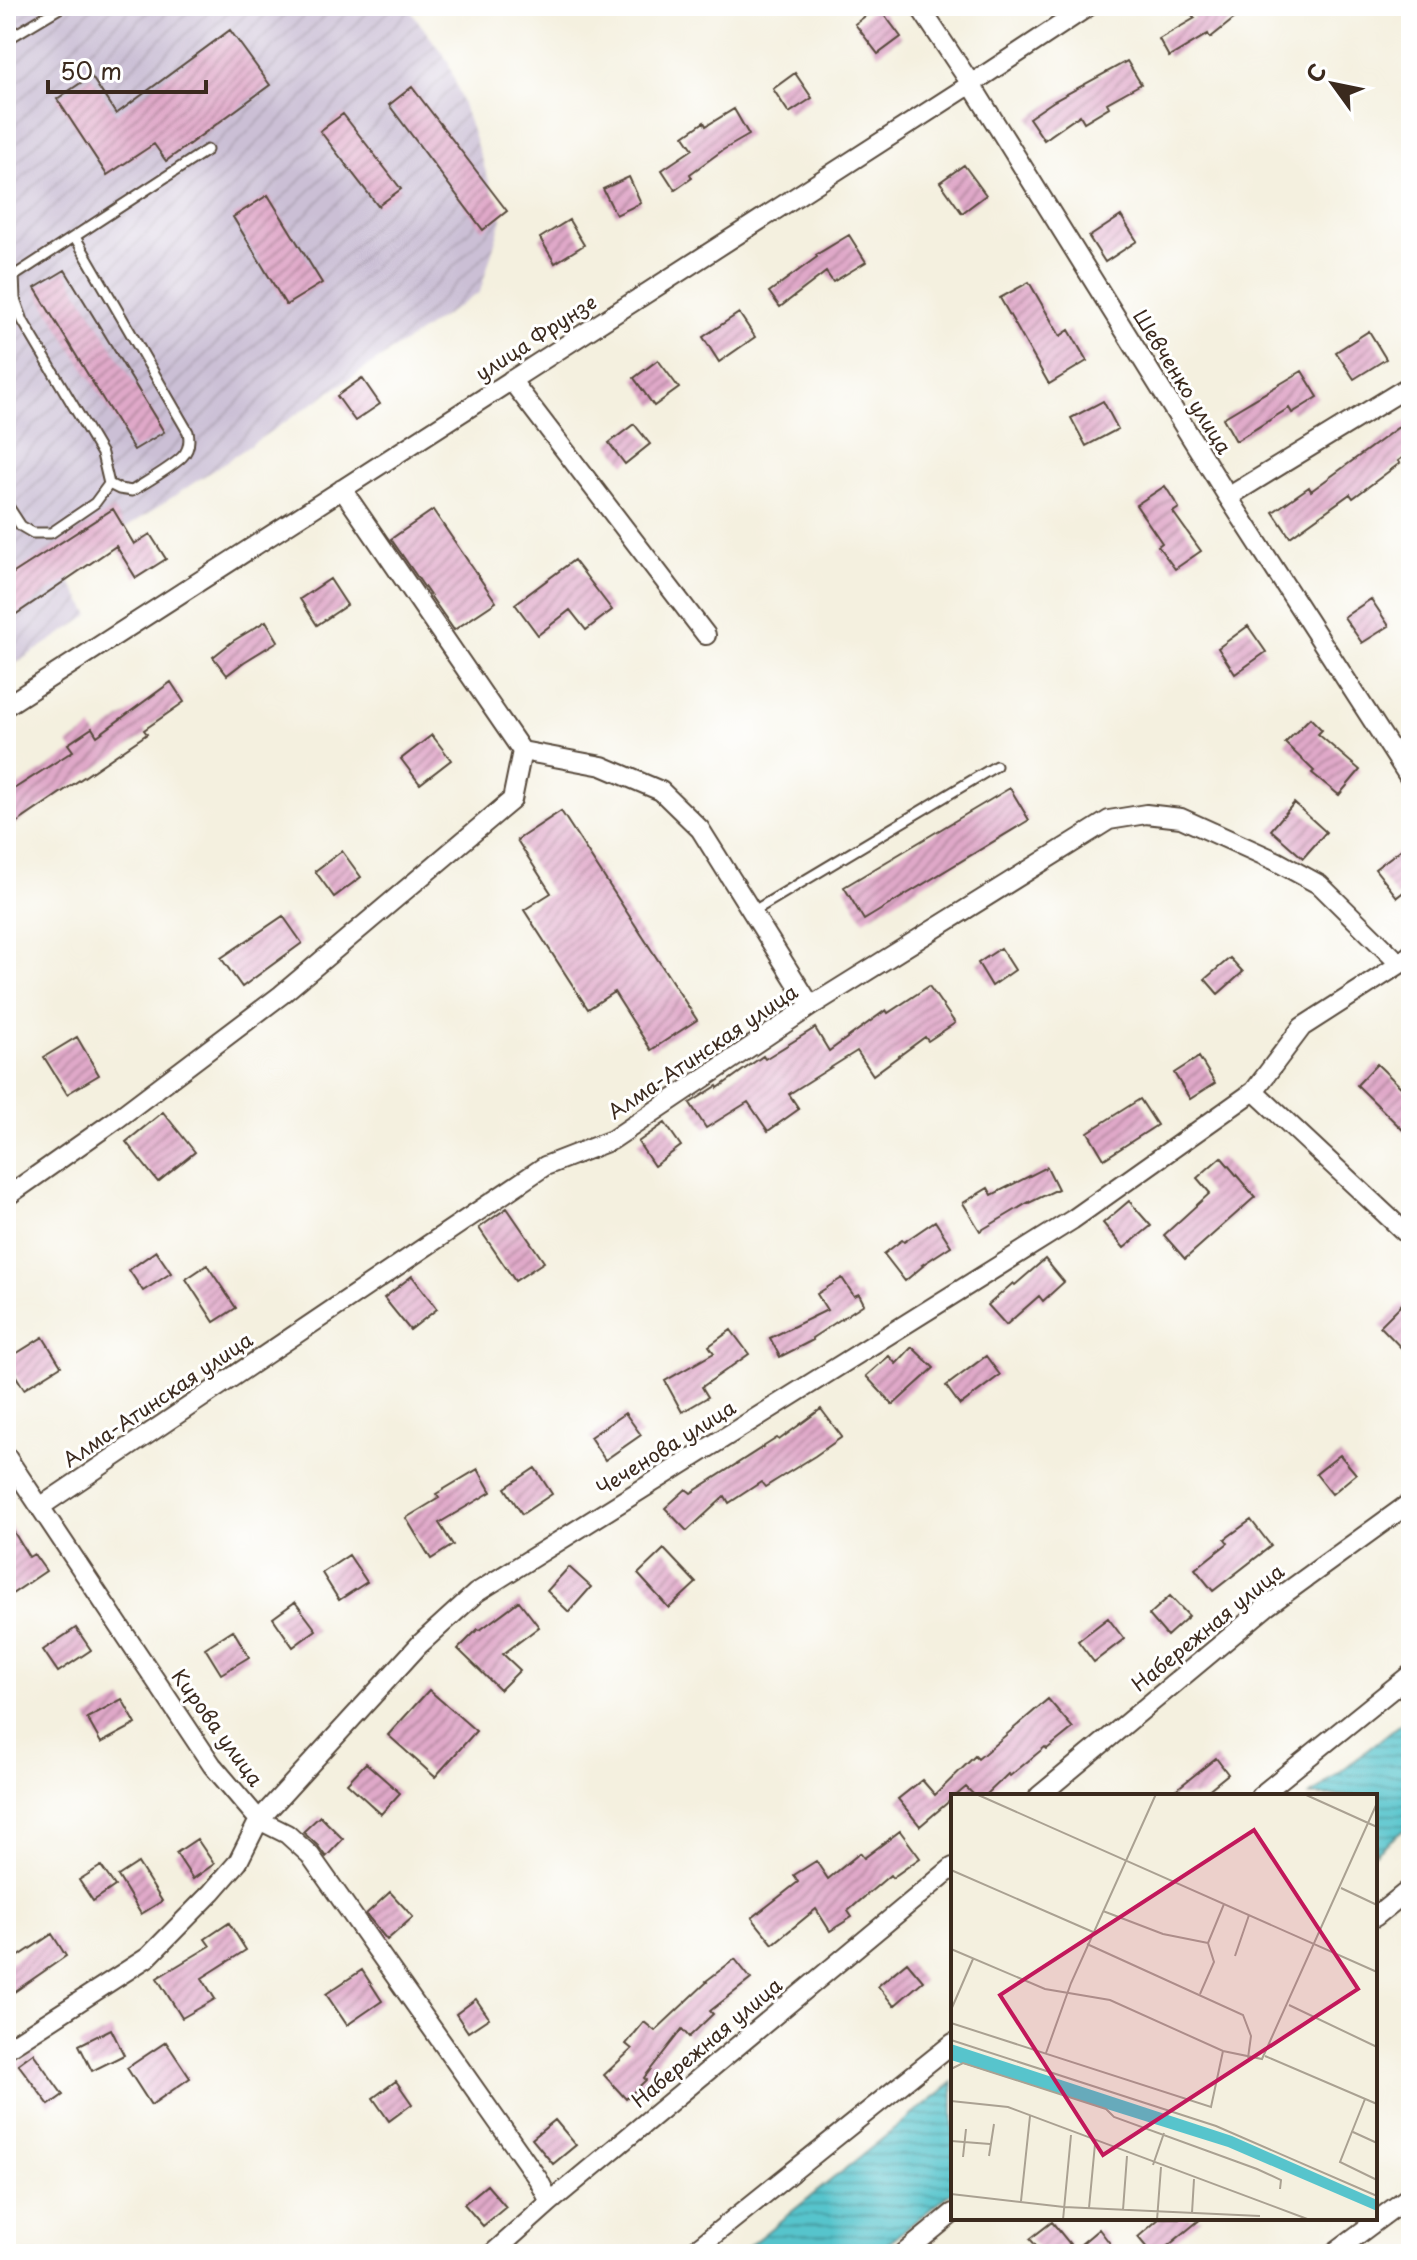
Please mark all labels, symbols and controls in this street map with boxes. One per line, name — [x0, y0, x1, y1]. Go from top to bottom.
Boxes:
scale bar — [48, 44, 206, 94]
north arrow — [1293, 44, 1373, 124]
text: 50 m — [60, 52, 122, 88]
text: С — [1297, 56, 1333, 88]
street label: улица Фрунзе — [469, 287, 602, 388]
street label: Шевченко улица — [1126, 303, 1240, 460]
street label: Алма-Атинская улица — [602, 976, 804, 1126]
street label: Алма-Атинская улица — [57, 1324, 259, 1474]
street label: Чеченова улица — [590, 1392, 742, 1502]
street label: Набережная улица — [1125, 1556, 1290, 1698]
street label: Кирова улица — [165, 1663, 271, 1793]
inset map — [951, 1794, 1377, 2220]
street label: Набережная улица — [624, 1970, 789, 2114]

